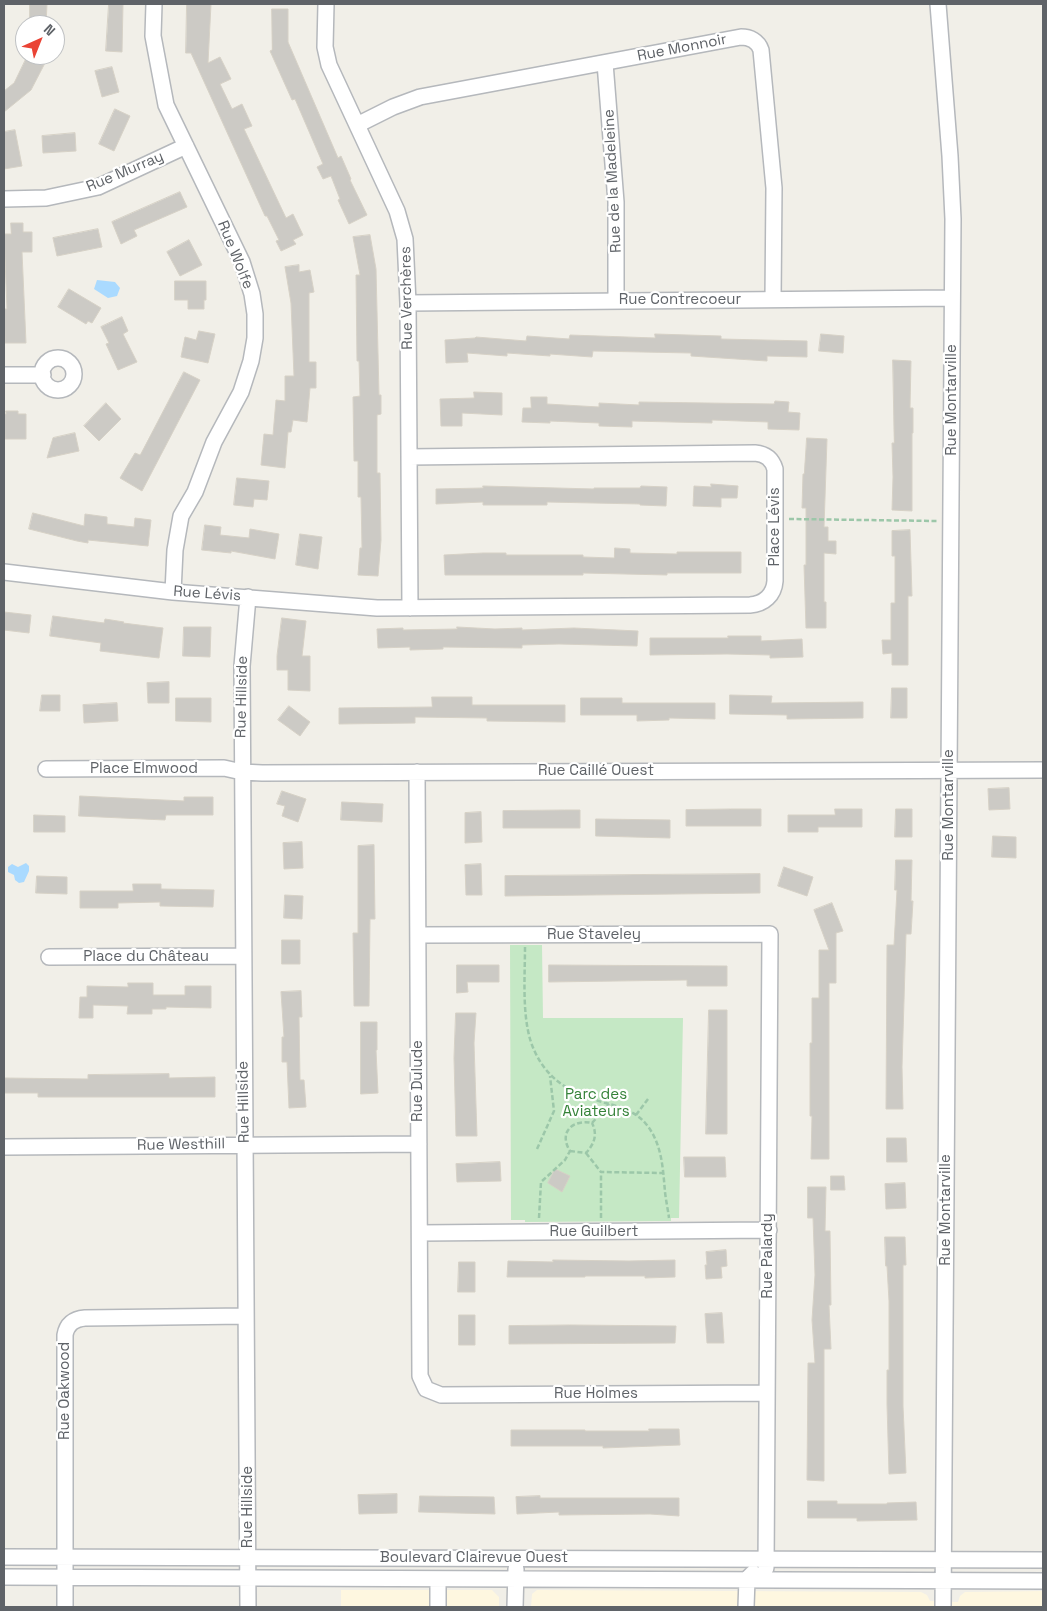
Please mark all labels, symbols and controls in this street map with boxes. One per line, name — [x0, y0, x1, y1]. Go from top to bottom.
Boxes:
north arrow — [15, 15, 65, 65]
text: N — [40, 20, 59, 40]
street label: Rue Monnoir — [636, 31, 728, 65]
street label: Rue de la Madeleine — [600, 109, 626, 253]
street label: Rue Murray — [84, 148, 166, 196]
street label: Rue Wolfe — [213, 218, 257, 292]
street label: Rue Verchères — [397, 246, 417, 350]
street label: Rue Contrecoeur — [619, 291, 741, 309]
street label: Rue Montarville — [943, 344, 961, 456]
street label: Place Lévis — [766, 487, 784, 567]
street label: Rue Lévis — [173, 583, 241, 605]
street label: Rue Hillside — [232, 656, 252, 738]
street label: Rue Montarville — [940, 749, 958, 861]
street label: Place Elmwood — [90, 760, 198, 778]
street label: Rue Caillé Ouest — [538, 762, 654, 780]
street label: Rue Staveley — [547, 926, 641, 944]
street label: Place du Château — [83, 948, 209, 966]
street label: Rue Dulude — [409, 1040, 427, 1122]
street label: Rue Hillside — [234, 1061, 254, 1143]
park label: Parc des Aviateurs — [562, 1086, 630, 1121]
street label: Rue Westhill — [137, 1135, 225, 1155]
street label: Rue Montarville — [937, 1154, 955, 1266]
street label: Rue Palardy — [759, 1213, 777, 1299]
street label: Rue Guilbert — [550, 1223, 638, 1241]
street label: Rue Oakwood — [56, 1342, 74, 1440]
street label: Rue Holmes — [554, 1385, 638, 1403]
street label: Rue Hillside — [239, 1466, 257, 1548]
street label: Boulevard Clairevue Ouest — [380, 1549, 568, 1567]

